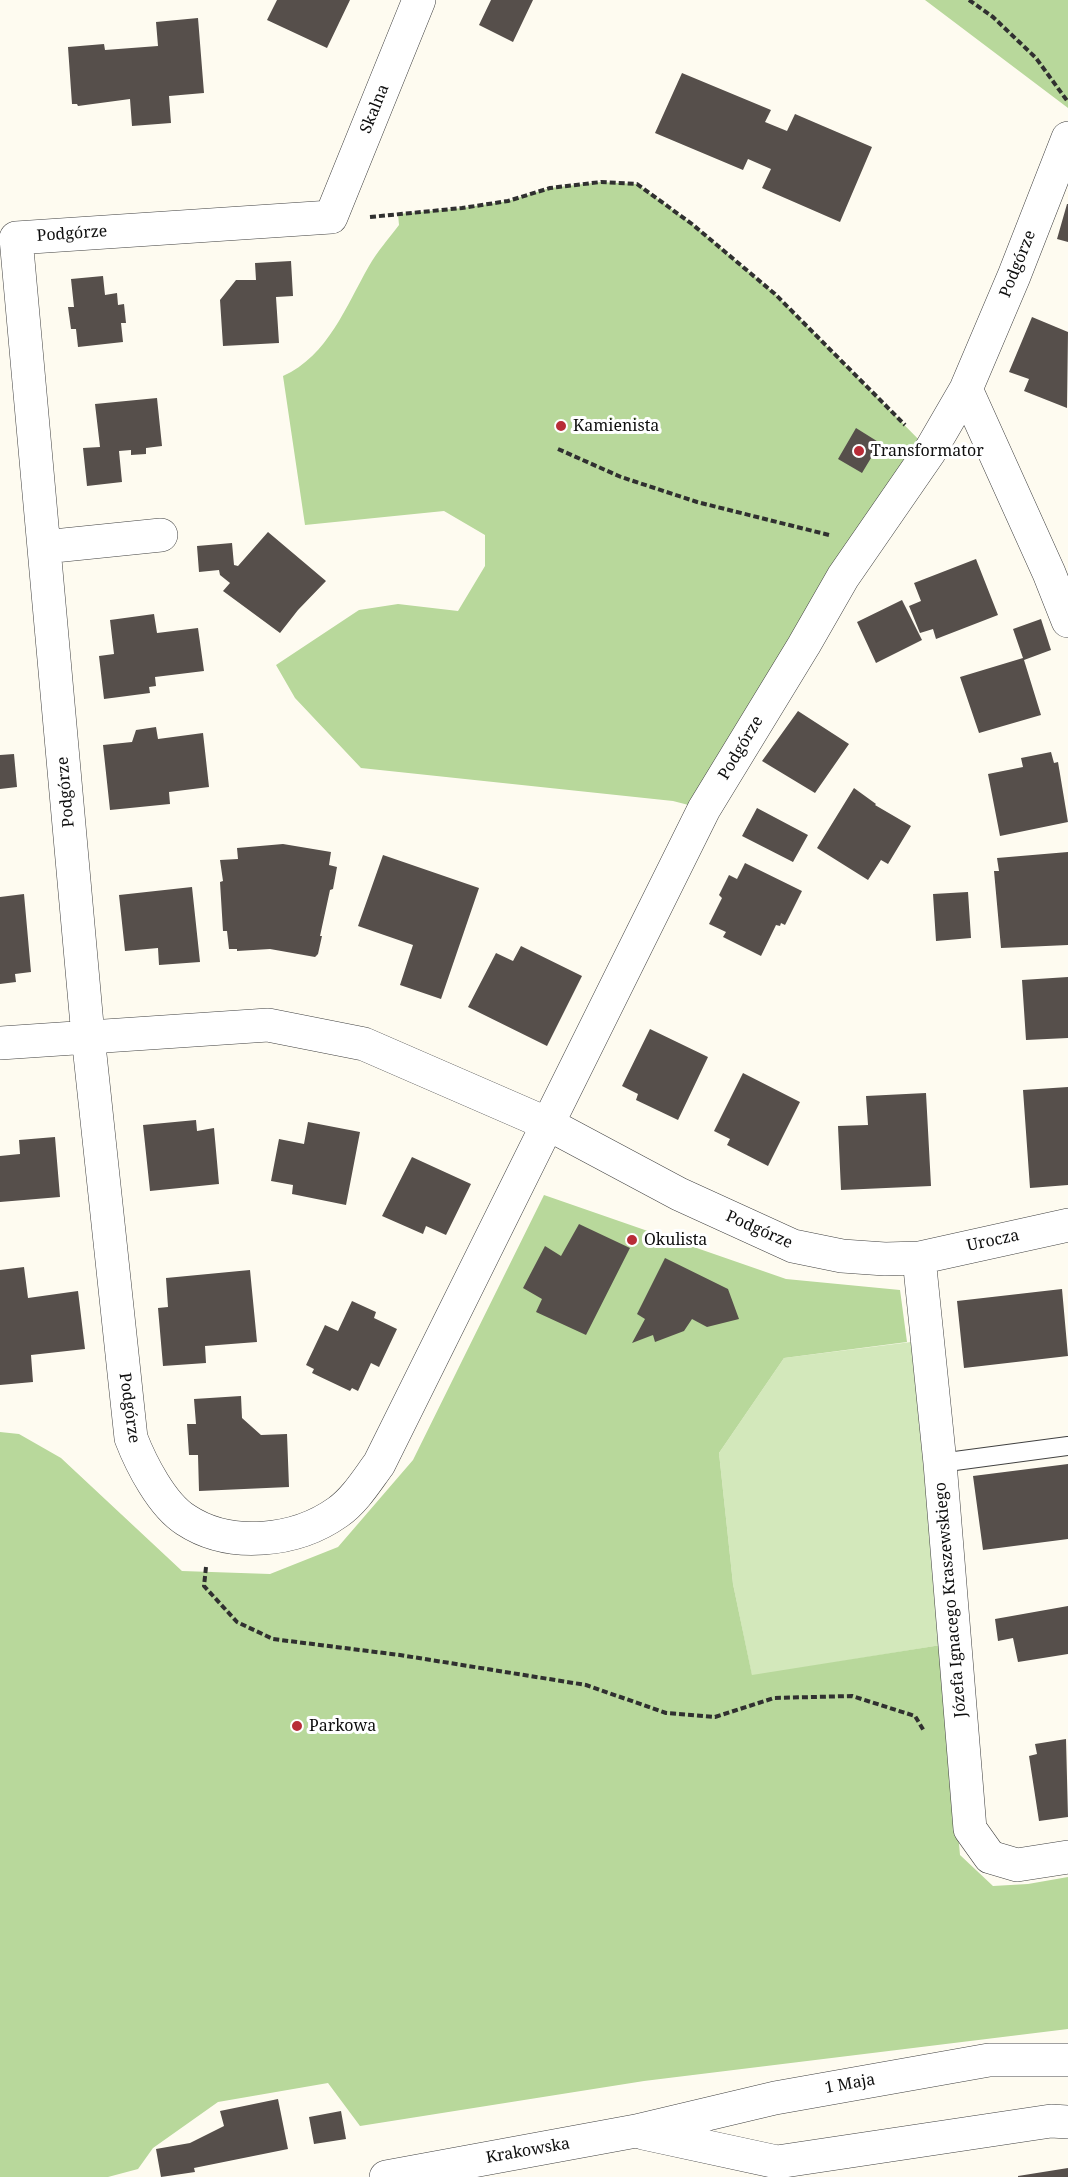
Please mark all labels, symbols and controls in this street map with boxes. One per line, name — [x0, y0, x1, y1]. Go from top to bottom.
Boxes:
street label: Skalna — [356, 82, 394, 136]
street label: Podgórze — [36, 222, 108, 246]
street label: Podgórze — [996, 228, 1040, 300]
place label: Kamienista — [573, 416, 659, 436]
marker: Kamienista — [554, 419, 568, 433]
place label: Transformator — [871, 441, 984, 461]
marker: Transformator — [852, 444, 866, 458]
street label: Podgórze — [715, 713, 767, 783]
street label: Podgórze — [53, 756, 79, 828]
street label: Podgórze — [723, 1207, 795, 1253]
street label: Urocza — [965, 1226, 1021, 1256]
place label: Okulista — [644, 1230, 707, 1250]
marker: Okulista — [625, 1233, 639, 1247]
street label: Podgórze — [115, 1372, 143, 1444]
street label: Józefa Ignacego Kraszewskiego — [931, 1481, 971, 1719]
place label: Parkowa — [309, 1716, 376, 1736]
marker: Parkowa — [290, 1719, 304, 1733]
street label: 1 Maja — [823, 2070, 877, 2098]
street label: Krakowska — [484, 2134, 572, 2168]

